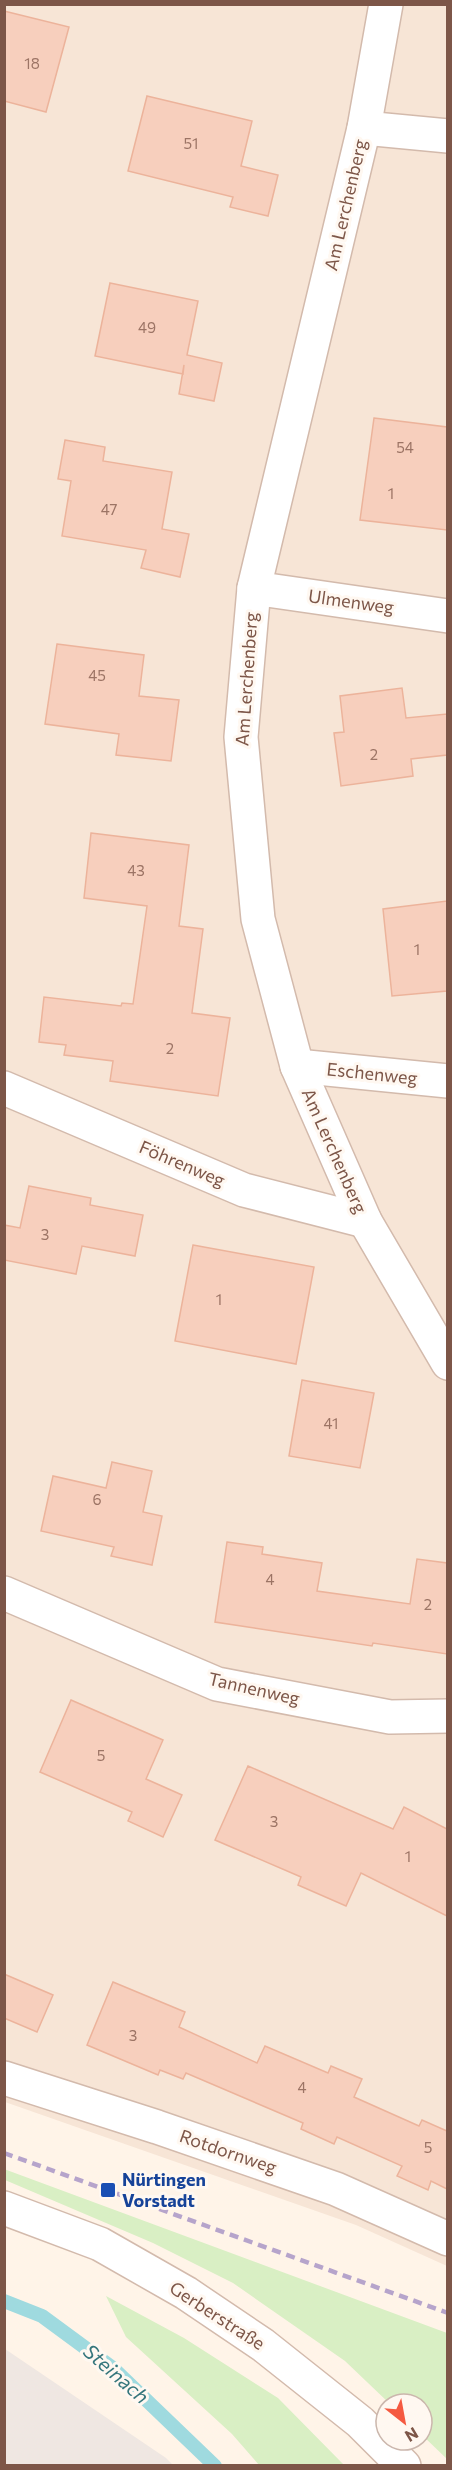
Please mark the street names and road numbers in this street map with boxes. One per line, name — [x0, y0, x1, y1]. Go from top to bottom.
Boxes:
street label: Am Lerchenberg — [319, 137, 371, 273]
street label: Ulmenweg — [307, 584, 396, 618]
street label: Am Lerchenberg — [230, 611, 262, 747]
street label: Eschenweg — [326, 1057, 419, 1089]
street label: Am Lerchenberg — [298, 1085, 372, 1217]
street label: Föhrenweg — [136, 1135, 229, 1191]
street label: Tannenweg — [206, 1667, 302, 1709]
street label: Rotdornweg — [177, 2124, 280, 2178]
street label: Gerberstraße — [166, 2276, 269, 2354]

